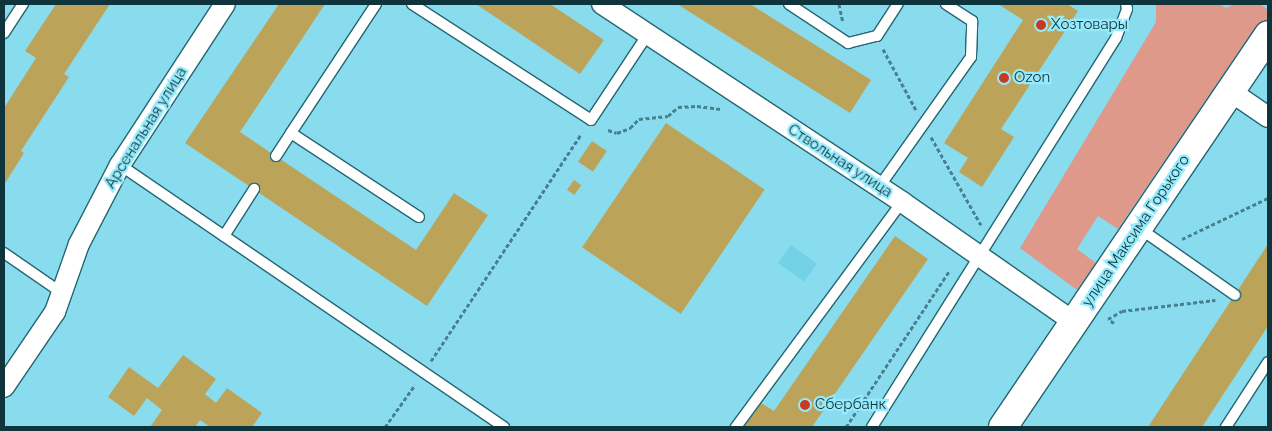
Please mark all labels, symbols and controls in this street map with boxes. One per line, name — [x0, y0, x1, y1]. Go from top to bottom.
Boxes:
place label: Хозтовары — [1051, 16, 1128, 34]
marker: Хозтовары — [1035, 19, 1047, 31]
street label: Арсенальная улица — [101, 64, 191, 192]
place label: Ozon — [1014, 69, 1050, 87]
marker: Ozon — [998, 72, 1010, 84]
street label: Ствольная улица — [784, 120, 896, 202]
street label: улица Максима Горького — [1078, 152, 1194, 310]
place label: Сбербанк — [815, 396, 886, 414]
marker: Сбербанк — [799, 399, 811, 411]

